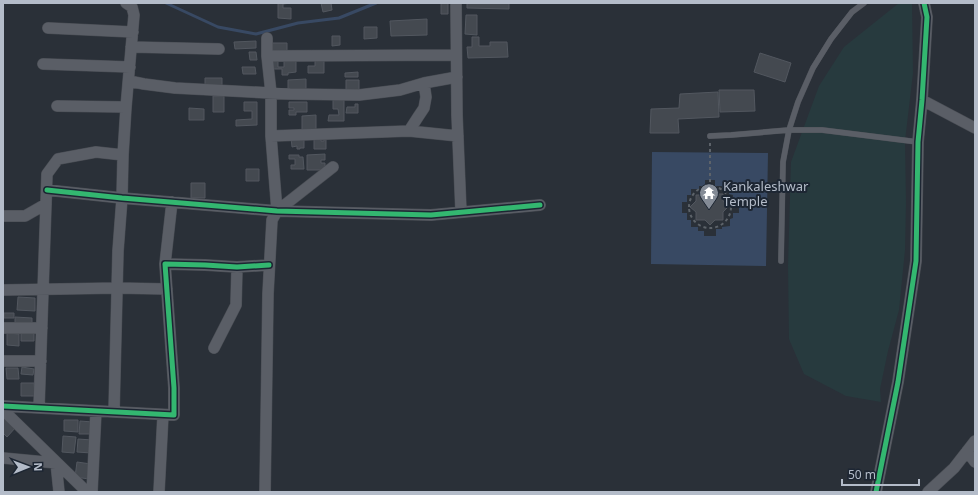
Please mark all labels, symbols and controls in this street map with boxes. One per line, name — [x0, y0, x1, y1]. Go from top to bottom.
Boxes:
place label: Kankaleshwar Temple — [723, 177, 809, 210]
temple icon: Kankaleshwar Temple — [698, 182, 720, 210]
north arrow — [8, 447, 48, 487]
scale bar — [842, 461, 919, 487]
text: N — [31, 462, 46, 471]
text: 50 m — [848, 466, 876, 483]

